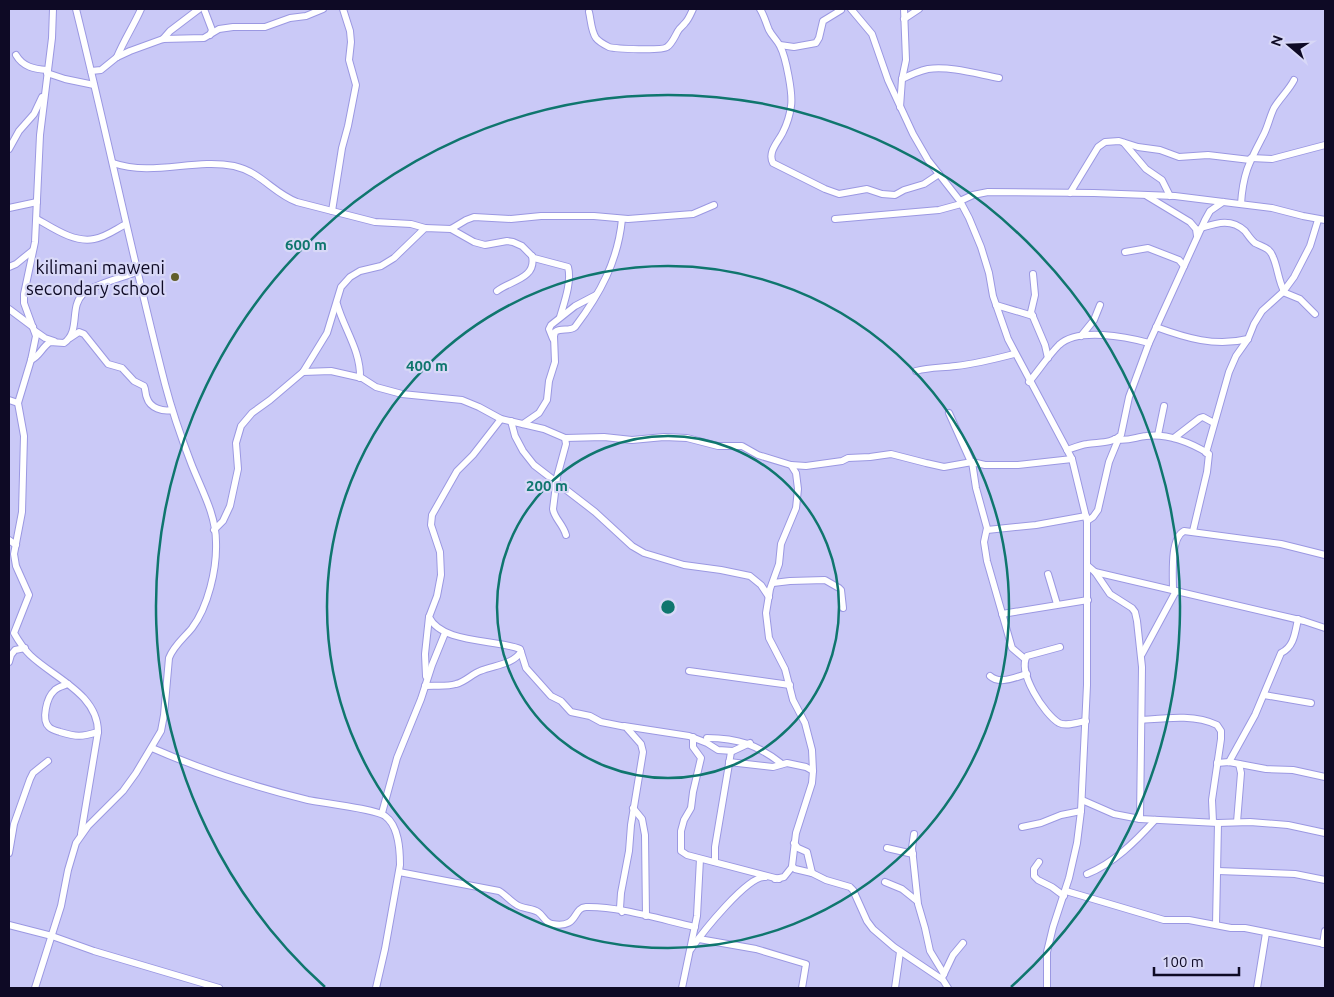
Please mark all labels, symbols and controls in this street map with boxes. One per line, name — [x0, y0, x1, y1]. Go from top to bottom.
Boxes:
north arrow — [1264, 20, 1314, 70]
text: N — [1267, 33, 1286, 48]
text: 600 m — [285, 236, 327, 253]
place label: kilimani maweni secondary school — [26, 257, 165, 298]
marker: kilimani maweni secondary school — [169, 271, 181, 283]
text: 400 m — [406, 357, 448, 374]
text: 200 m — [526, 477, 568, 494]
centre of rings — [659, 598, 677, 616]
scale bar — [1154, 944, 1239, 976]
text: 100 m — [1162, 953, 1204, 970]

